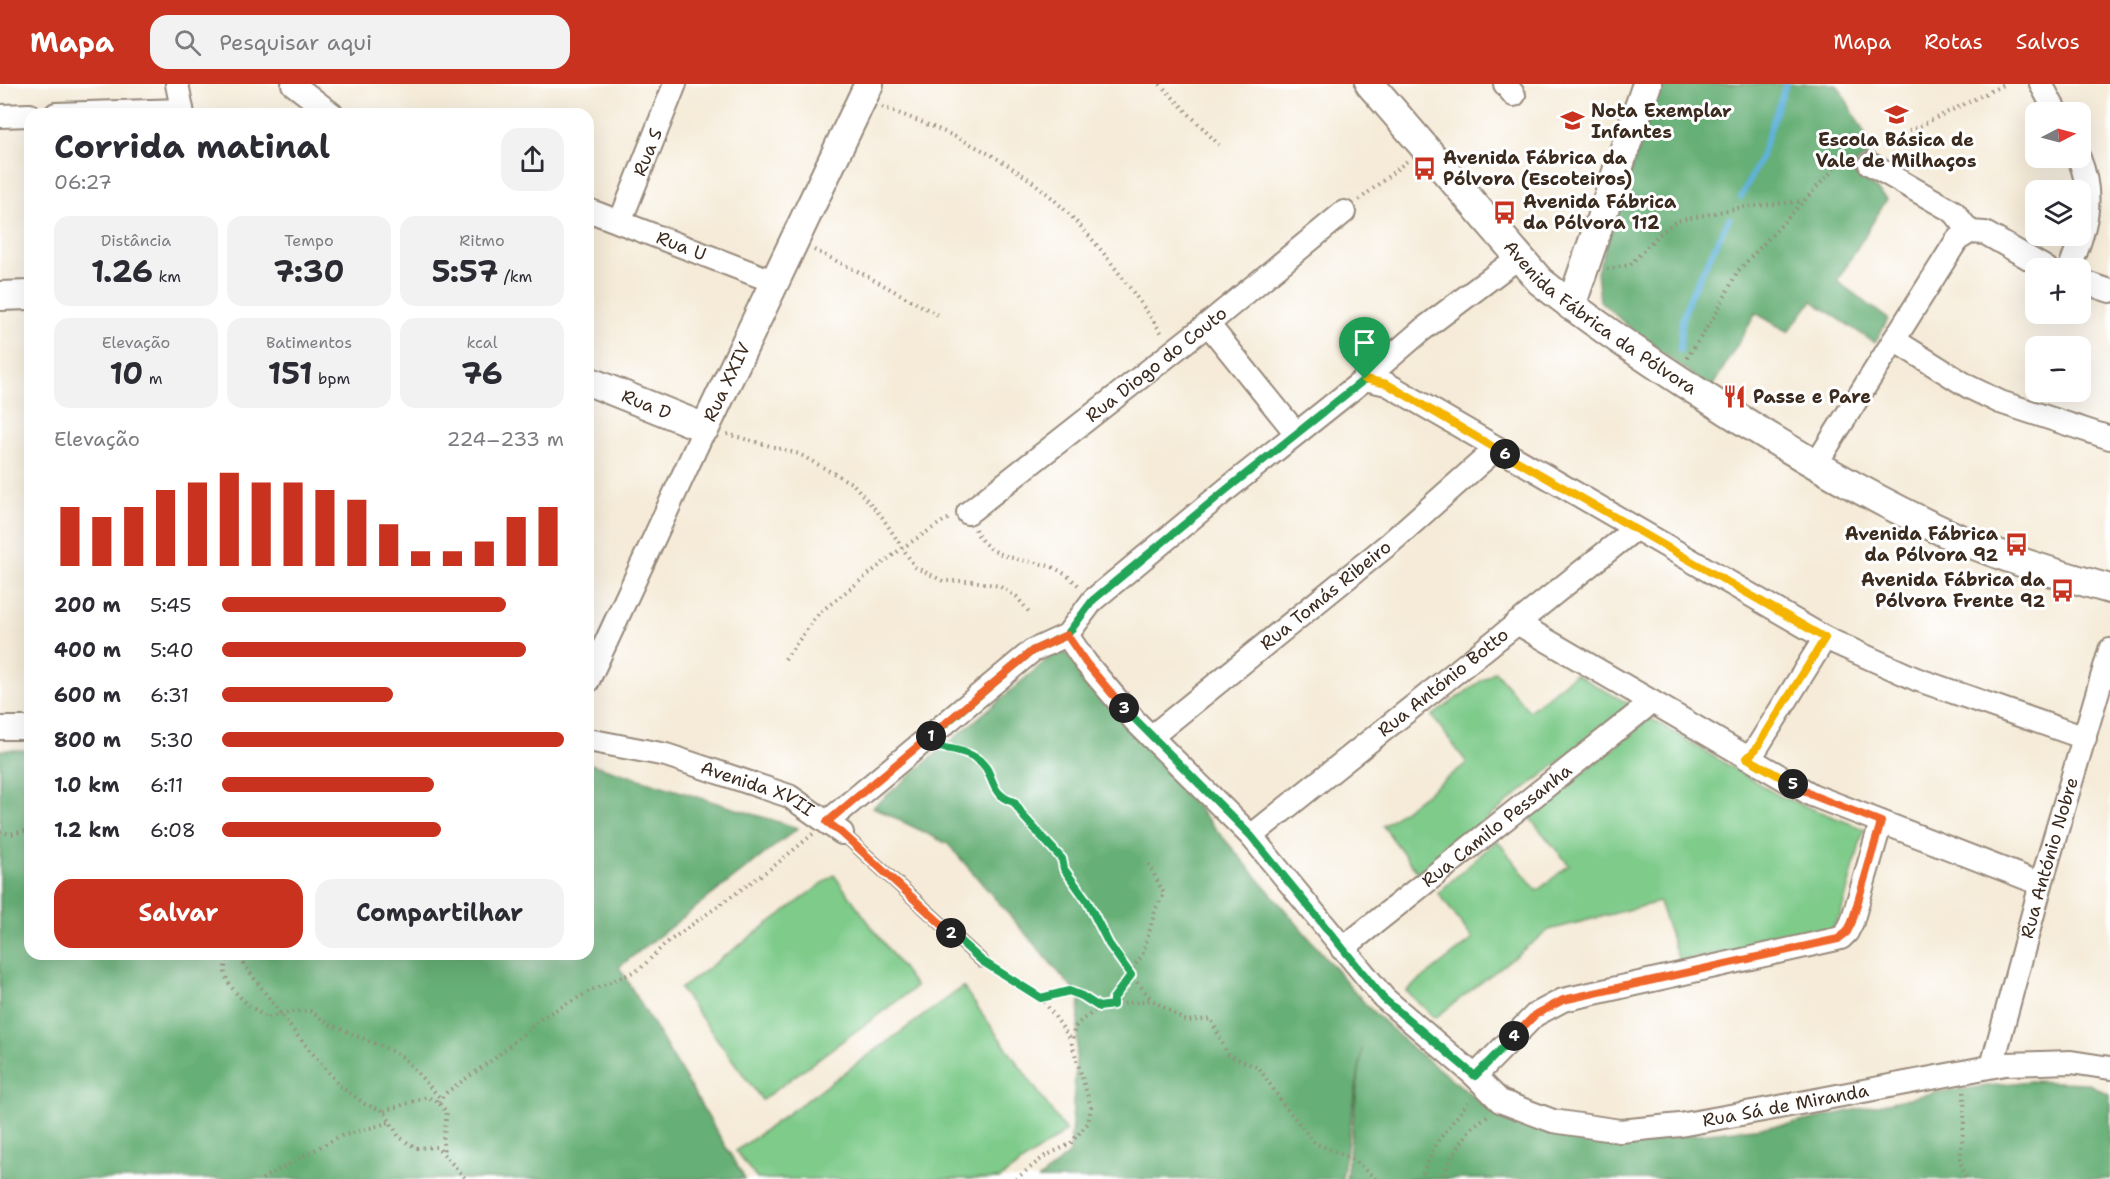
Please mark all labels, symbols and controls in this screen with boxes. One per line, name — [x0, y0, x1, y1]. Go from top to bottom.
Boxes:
search box — [150, 15, 570, 69]
text: Mapa — [30, 23, 114, 61]
icon: search — [171, 26, 204, 59]
text: Pesquisar aqui — [219, 28, 372, 57]
text: Mapa — [1833, 28, 1891, 56]
text: Rotas — [1924, 28, 1983, 56]
text: Salvos — [2016, 28, 2080, 56]
place label: Nota Exemplar Infantes — [1591, 99, 1732, 144]
school or university icon: Escola Básica de Vale de Milhaços — [1883, 101, 1909, 127]
north arrow — [2025, 102, 2091, 168]
map controls — [2025, 102, 2091, 402]
school or university icon: Nota Exemplar Infantes — [1560, 108, 1586, 134]
text: Corrida matinal — [54, 124, 330, 169]
street label: Rua S — [627, 125, 668, 180]
button: share — [501, 128, 564, 191]
place label: Escola Básica de Vale de Milhaços — [1816, 128, 1976, 173]
place label: Avenida Fábrica da Pólvora (Escoteiros) — [1443, 146, 1632, 191]
bus stop icon: Avenida Fábrica da Pólvora (Escoteiros) — [1412, 155, 1438, 181]
text: 06:27 — [54, 169, 112, 195]
button: layers — [2025, 180, 2091, 246]
place label: Avenida Fábrica da Pólvora 112 — [1523, 190, 1677, 235]
bus stop icon: Avenida Fábrica da Pólvora 112 — [1492, 199, 1518, 225]
street label: Rua U — [653, 225, 710, 266]
text: Distância — [101, 230, 171, 251]
text: Tempo — [284, 230, 334, 251]
text: Ritmo — [459, 230, 505, 251]
street label: Avenida Fábrica da Pólvora — [1498, 235, 1701, 400]
text: 1.26 — [91, 251, 153, 292]
text: 7:30 — [274, 251, 344, 292]
text: 5:57 — [432, 251, 498, 292]
button: + — [2025, 258, 2091, 324]
text: km — [153, 266, 181, 287]
text: /km — [498, 266, 532, 287]
street label: Rua Diogo do Couto — [1081, 301, 1232, 428]
pin — [1339, 317, 1390, 379]
icon: arrive — [1348, 326, 1381, 359]
text: Elevação — [102, 332, 170, 353]
text: Batimentos — [266, 332, 352, 353]
text: kcal — [466, 332, 498, 353]
button: − — [2025, 336, 2091, 402]
street label: Rua XXIV — [698, 338, 756, 426]
text: 10 — [109, 353, 143, 394]
text: 151 — [268, 353, 313, 394]
text: 76 — [461, 353, 503, 394]
text: m — [143, 368, 163, 389]
text: bpm — [313, 368, 350, 389]
street label: Rua D — [618, 384, 675, 425]
restaurant icon: Passe e Pare — [1722, 384, 1748, 410]
place label: Passe e Pare — [1753, 385, 1871, 409]
text: Elevação — [54, 426, 140, 452]
text: 224–233 m — [446, 426, 564, 452]
pin: 6 — [1490, 439, 1520, 469]
text: 6 — [1499, 443, 1511, 464]
place label: Avenida Fábrica da Pólvora 92 — [1845, 522, 1999, 567]
bus stop icon: Avenida Fábrica da Pólvora 92 — [2003, 531, 2029, 557]
street label: Rua Tomás Ribeiro — [1255, 535, 1396, 656]
place label: Avenida Fábrica da Pólvora Frente 92 — [1861, 568, 2046, 613]
bus stop icon: Avenida Fábrica da Pólvora Frente 92 — [2050, 577, 2076, 603]
text: 200 m — [54, 592, 121, 618]
text: 5:45 — [150, 592, 191, 618]
street label: Rua António Botto — [1373, 623, 1514, 742]
text: 400 m — [54, 637, 121, 663]
text: 5:40 — [150, 637, 194, 663]
text: 600 m — [54, 682, 121, 708]
text: 6:31 — [150, 682, 189, 708]
pin: 3 — [1109, 693, 1139, 723]
text: 3 — [1118, 697, 1130, 718]
pin: 1 — [916, 721, 946, 751]
text: 1 — [927, 725, 935, 746]
text: 800 m — [54, 727, 121, 753]
text: 5:30 — [150, 727, 194, 753]
street label: Avenida XVII — [698, 755, 819, 822]
street label: Rua Camilo Pessanha — [1417, 758, 1577, 893]
pin: 5 — [1778, 769, 1808, 799]
text: 1.0 km — [54, 772, 119, 798]
text: 6:11 — [150, 772, 183, 798]
text: 5 — [1788, 773, 1798, 794]
street label: Rua António Nobre — [2015, 774, 2084, 941]
text: 1.2 km — [54, 817, 120, 843]
text: 6:08 — [150, 817, 196, 843]
button: Salvar — [54, 879, 303, 948]
button: Compartilhar — [315, 879, 564, 948]
pin: 2 — [936, 918, 966, 948]
text: 2 — [945, 922, 957, 943]
pin: 4 — [1499, 1021, 1529, 1051]
text: 4 — [1508, 1025, 1520, 1046]
street label: Rua Sá de Miranda — [1701, 1078, 1871, 1133]

